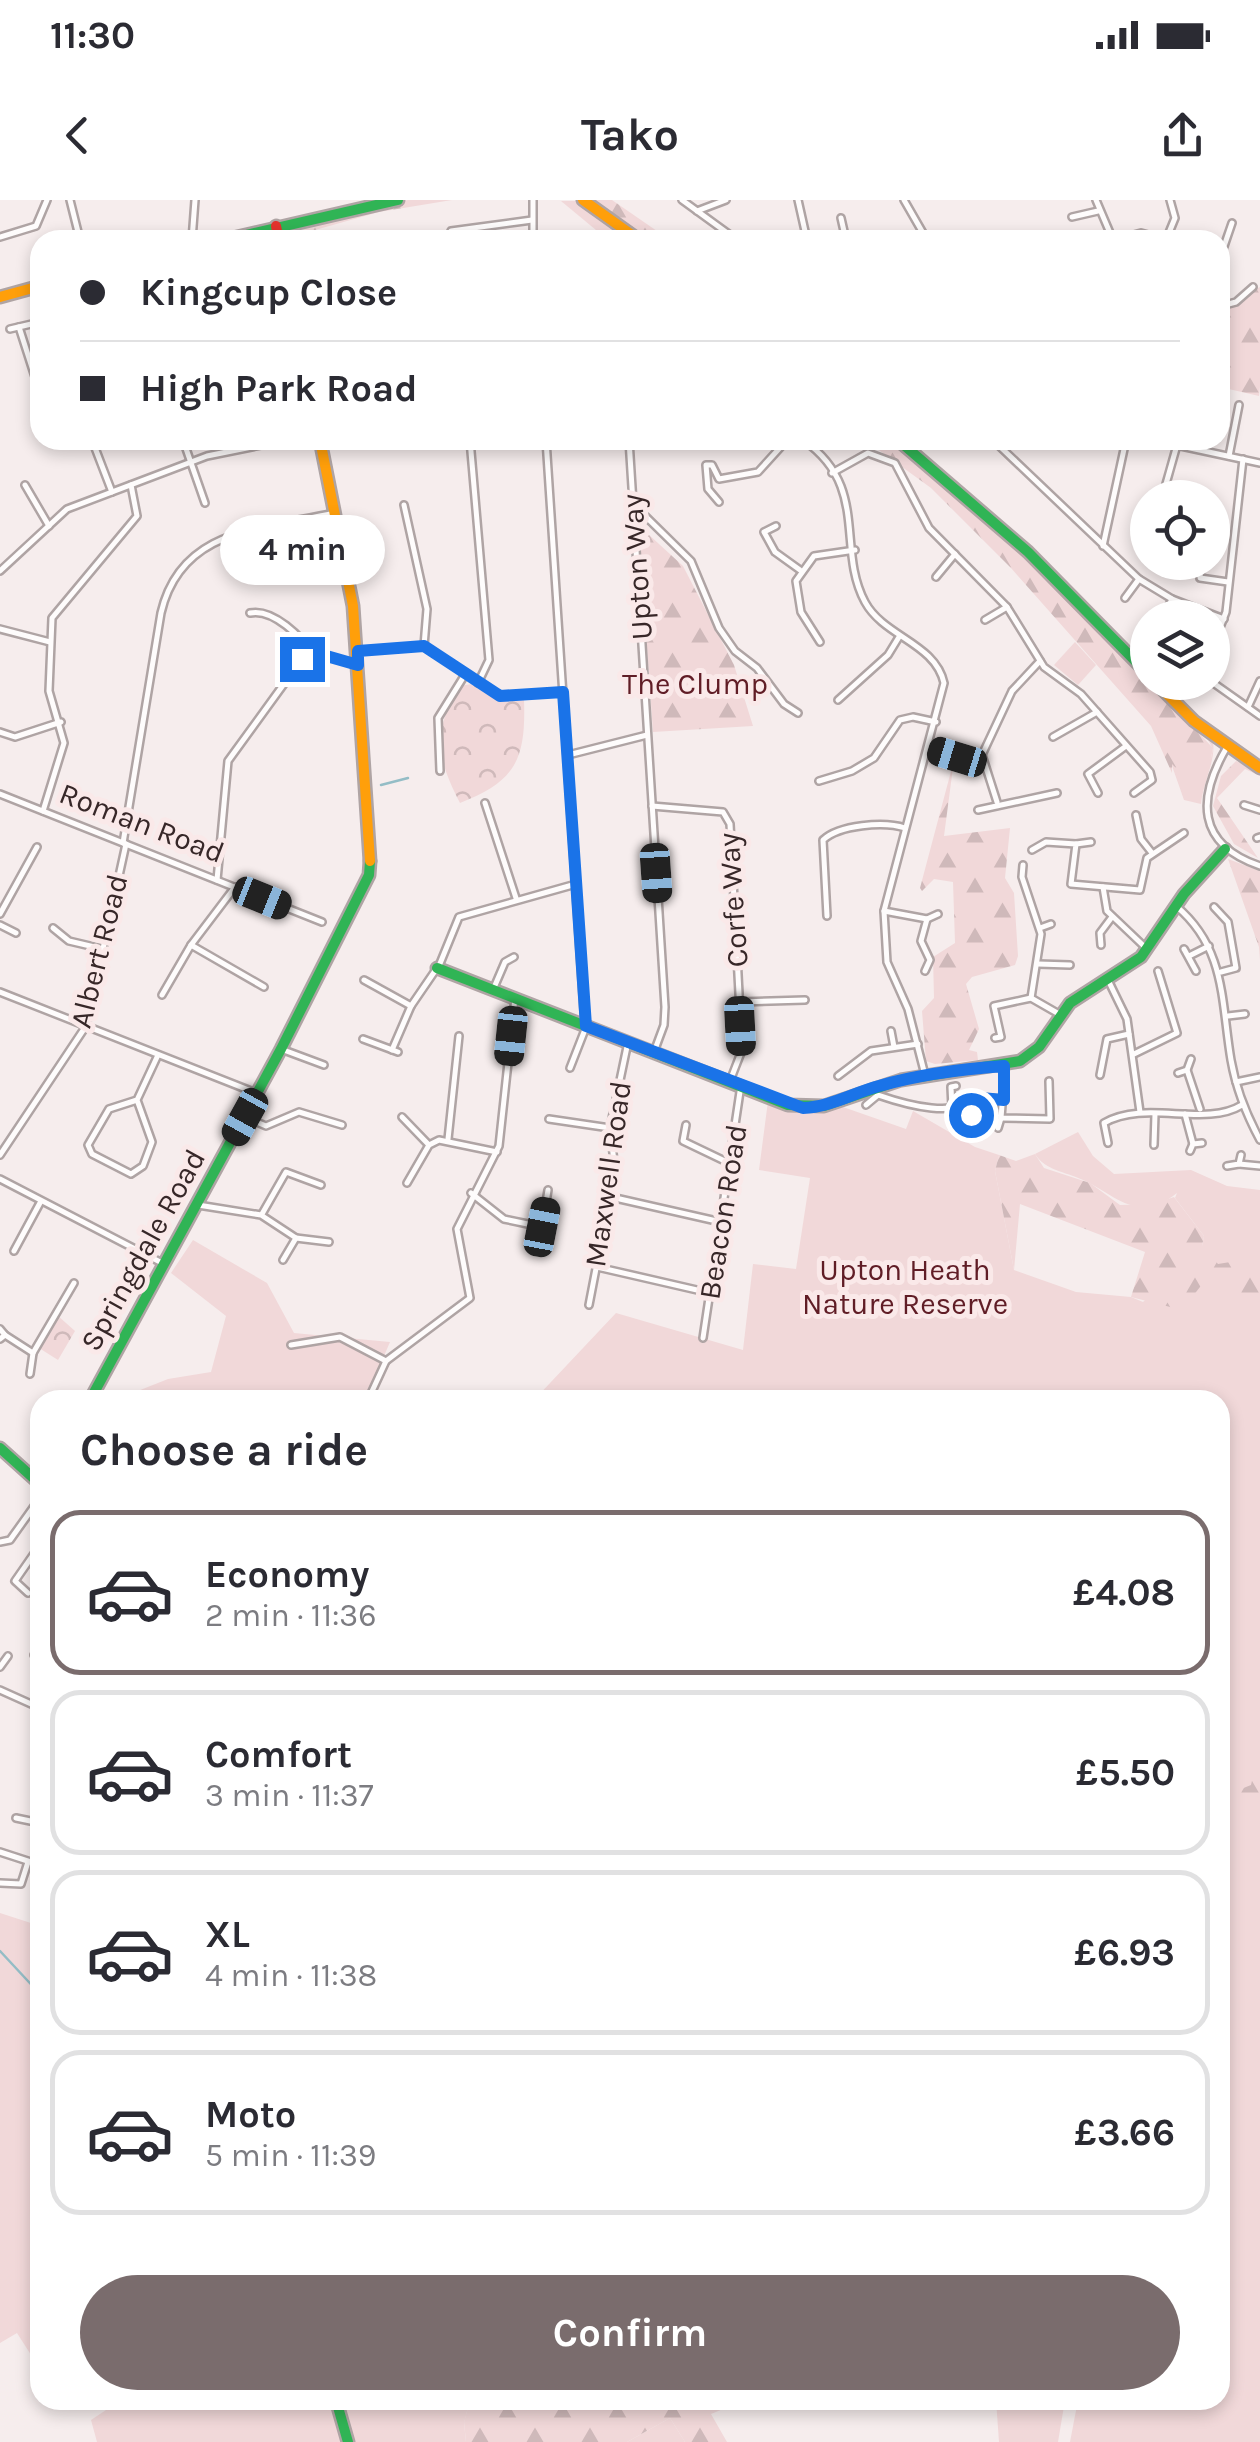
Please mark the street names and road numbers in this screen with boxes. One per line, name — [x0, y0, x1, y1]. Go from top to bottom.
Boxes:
street label: Upton Way — [614, 493, 660, 641]
street label: Roman Road — [54, 775, 230, 871]
street label: Corfe Way — [710, 831, 756, 968]
street label: Albert Road — [63, 870, 135, 1032]
street label: Maxwell Road — [577, 1079, 639, 1269]
street label: Beacon Road — [691, 1122, 755, 1302]
street label: Springdale Road — [73, 1143, 213, 1357]

